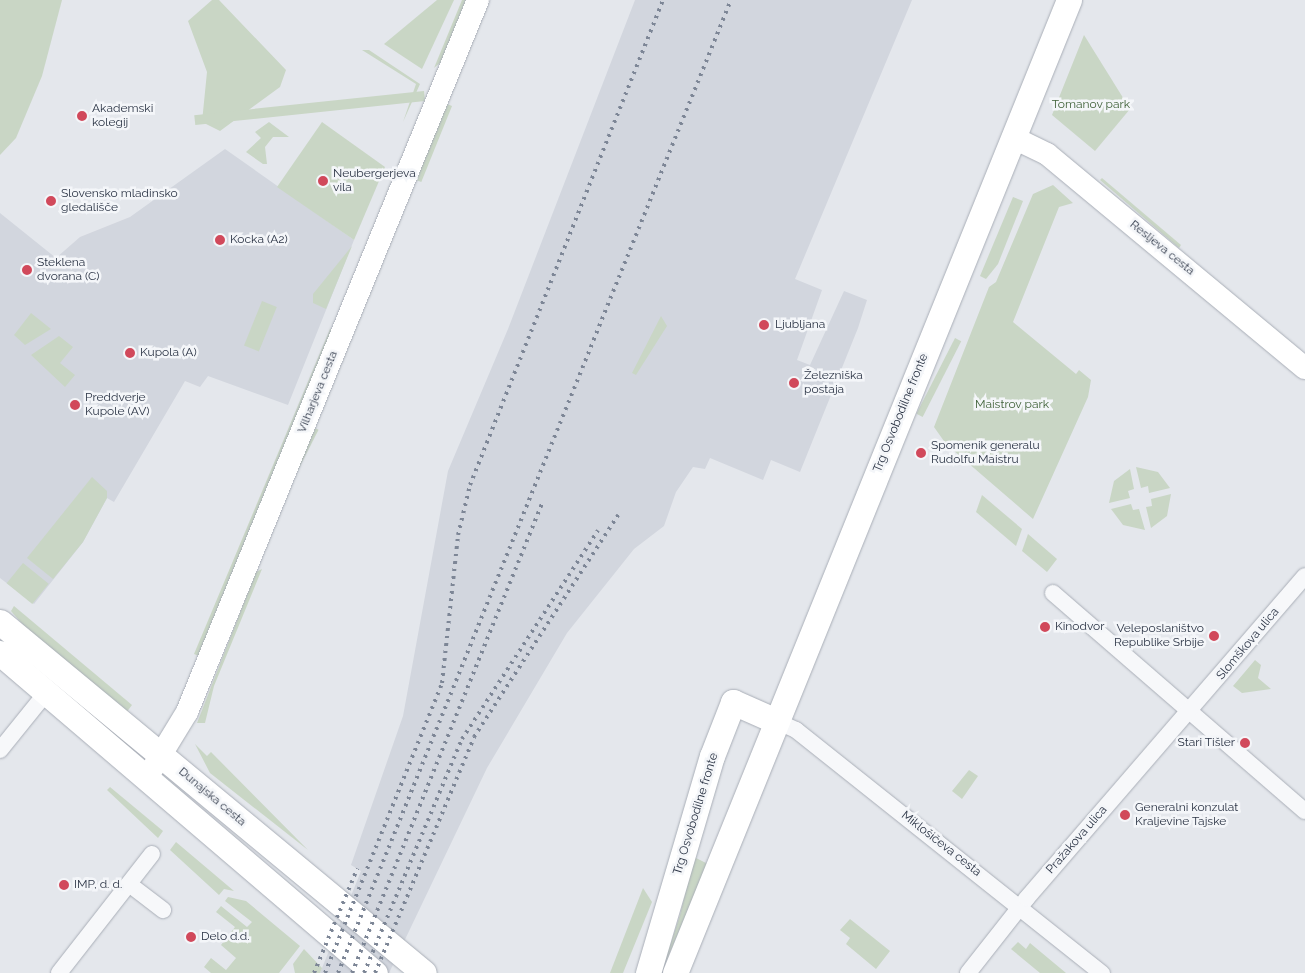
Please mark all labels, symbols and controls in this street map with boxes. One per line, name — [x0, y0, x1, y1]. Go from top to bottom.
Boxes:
park label: Tomanov park — [1052, 98, 1130, 112]
place label: Akademski kolegij — [92, 102, 153, 130]
marker: Akademski kolegij — [76, 110, 88, 122]
place label: Neubergerjeva vila — [333, 167, 416, 195]
marker: Neubergerjeva vila — [317, 175, 329, 187]
place label: Slovensko mladinsko gledališče — [61, 187, 178, 215]
marker: Slovensko mladinsko gledališče — [45, 195, 57, 207]
street label: Resljeva cesta — [1127, 218, 1197, 278]
place label: Kocka (A2) — [230, 233, 288, 247]
marker: Kocka (A2) — [214, 234, 226, 246]
place label: Steklena dvorana (C) — [37, 256, 100, 284]
marker: Steklena dvorana (C) — [21, 264, 33, 276]
marker: Ljubljana — [757, 318, 771, 332]
place label: Ljubljana — [775, 318, 825, 332]
place label: Kupola (A) — [140, 346, 197, 360]
marker: Kupola (A) — [124, 347, 136, 359]
street label: Vilharjeva cesta — [295, 349, 341, 435]
street label: Trg Osvobodilne fronte — [871, 352, 931, 474]
place label: Železniška postaja — [804, 369, 863, 397]
marker: Železniška postaja — [788, 377, 800, 389]
place label: Preddverje Kupole (AV) — [85, 391, 150, 419]
park label: Maistrov park — [975, 398, 1049, 412]
marker: Preddverje Kupole (AV) — [69, 399, 81, 411]
place label: Spomenik generalu Rudolfu Maistru — [931, 439, 1040, 467]
marker: Spomenik generalu Rudolfu Maistru — [915, 447, 927, 459]
street label: Slomškova ulica — [1214, 605, 1282, 683]
place label: Kinodvor — [1055, 620, 1104, 634]
marker: Kinodvor — [1039, 621, 1051, 633]
place label: Veleposlaništvo Republike Srbije — [1114, 622, 1204, 650]
marker: Veleposlaništvo Republike Srbije — [1208, 630, 1220, 642]
place label: Stari Tišler — [1177, 736, 1235, 750]
marker: Stari Tišler — [1239, 737, 1251, 749]
street label: Trg Osvobodilne fronte — [671, 751, 721, 877]
street label: Dunajska cesta — [175, 765, 249, 829]
place label: Generalni konzulat Kraljevine Tajske — [1135, 801, 1238, 829]
street label: Pražakova ulica — [1043, 803, 1111, 877]
street label: Miklošičeva cesta — [898, 808, 984, 880]
marker: Generalni konzulat Kraljevine Tajske — [1119, 809, 1131, 821]
place label: IMP, d. d. — [74, 878, 122, 892]
marker: IMP, d. d. — [58, 879, 70, 891]
place label: Delo d.d. — [201, 930, 250, 944]
marker: Delo d.d. — [185, 931, 197, 943]

